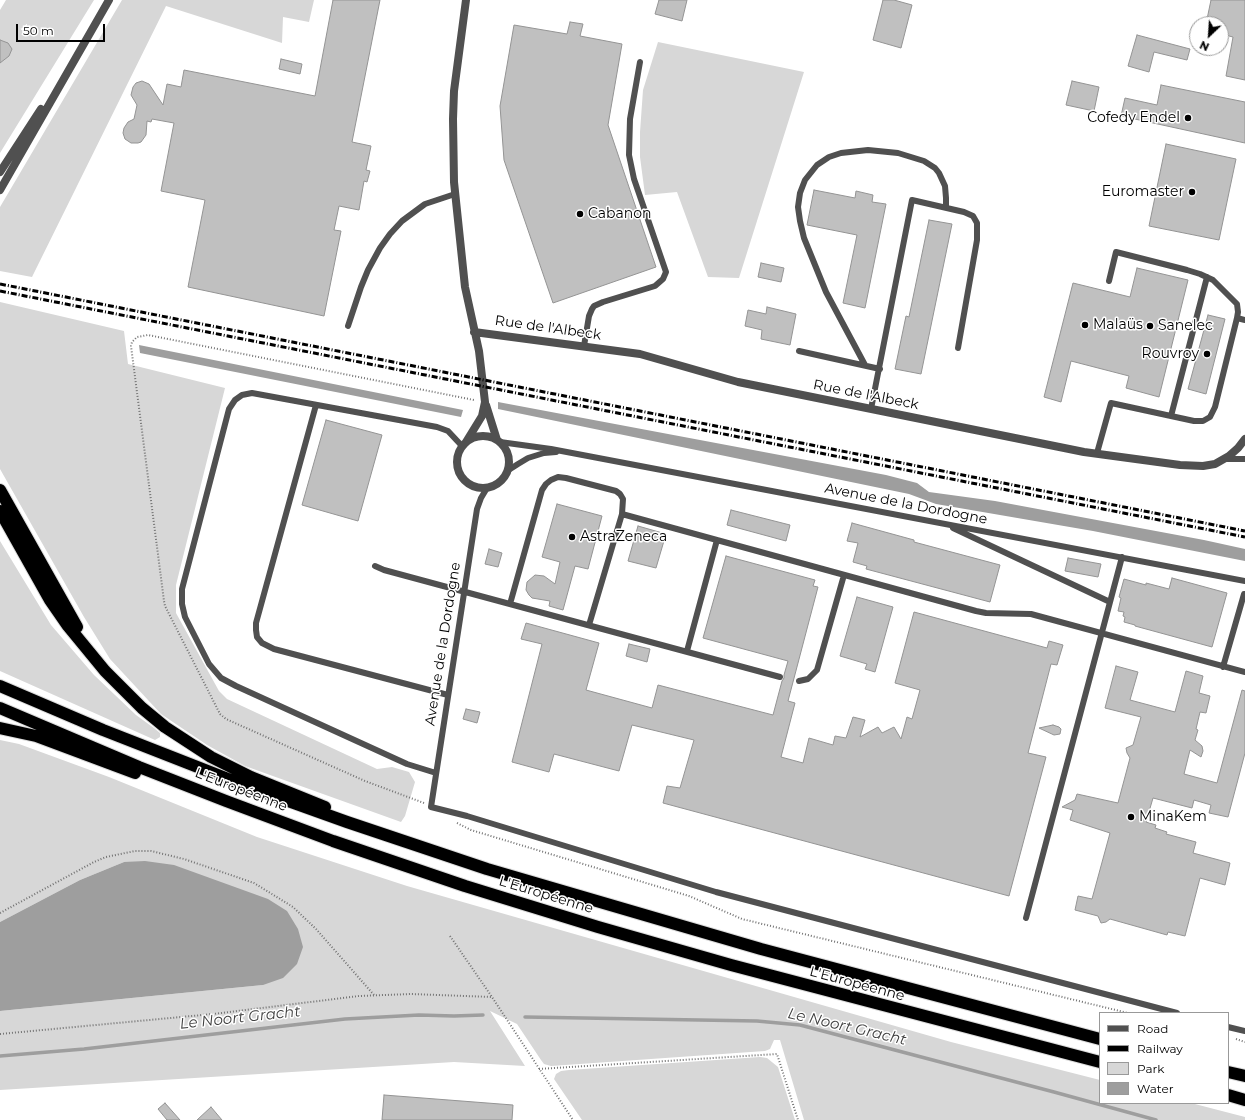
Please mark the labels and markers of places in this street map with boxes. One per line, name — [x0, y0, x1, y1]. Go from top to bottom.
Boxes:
place label: Cofedy Endel — [1087, 110, 1180, 126]
marker: Cofedy Endel — [1183, 113, 1193, 123]
place label: Euromaster — [1102, 184, 1184, 200]
marker: Euromaster — [1187, 187, 1197, 197]
place label: Cabanon — [588, 206, 651, 222]
marker: Cabanon — [575, 209, 585, 219]
place label: Malaüs — [1093, 317, 1143, 333]
place label: Sanelec — [1158, 318, 1213, 334]
marker: Malaüs — [1080, 320, 1090, 330]
marker: Sanelec — [1145, 321, 1155, 331]
place label: Rouvroy — [1142, 346, 1199, 362]
marker: Rouvroy — [1202, 349, 1212, 359]
place label: AstraZeneca — [580, 529, 667, 545]
marker: AstraZeneca — [567, 532, 577, 542]
place label: MinaKem — [1139, 809, 1207, 825]
marker: MinaKem — [1126, 812, 1136, 822]

